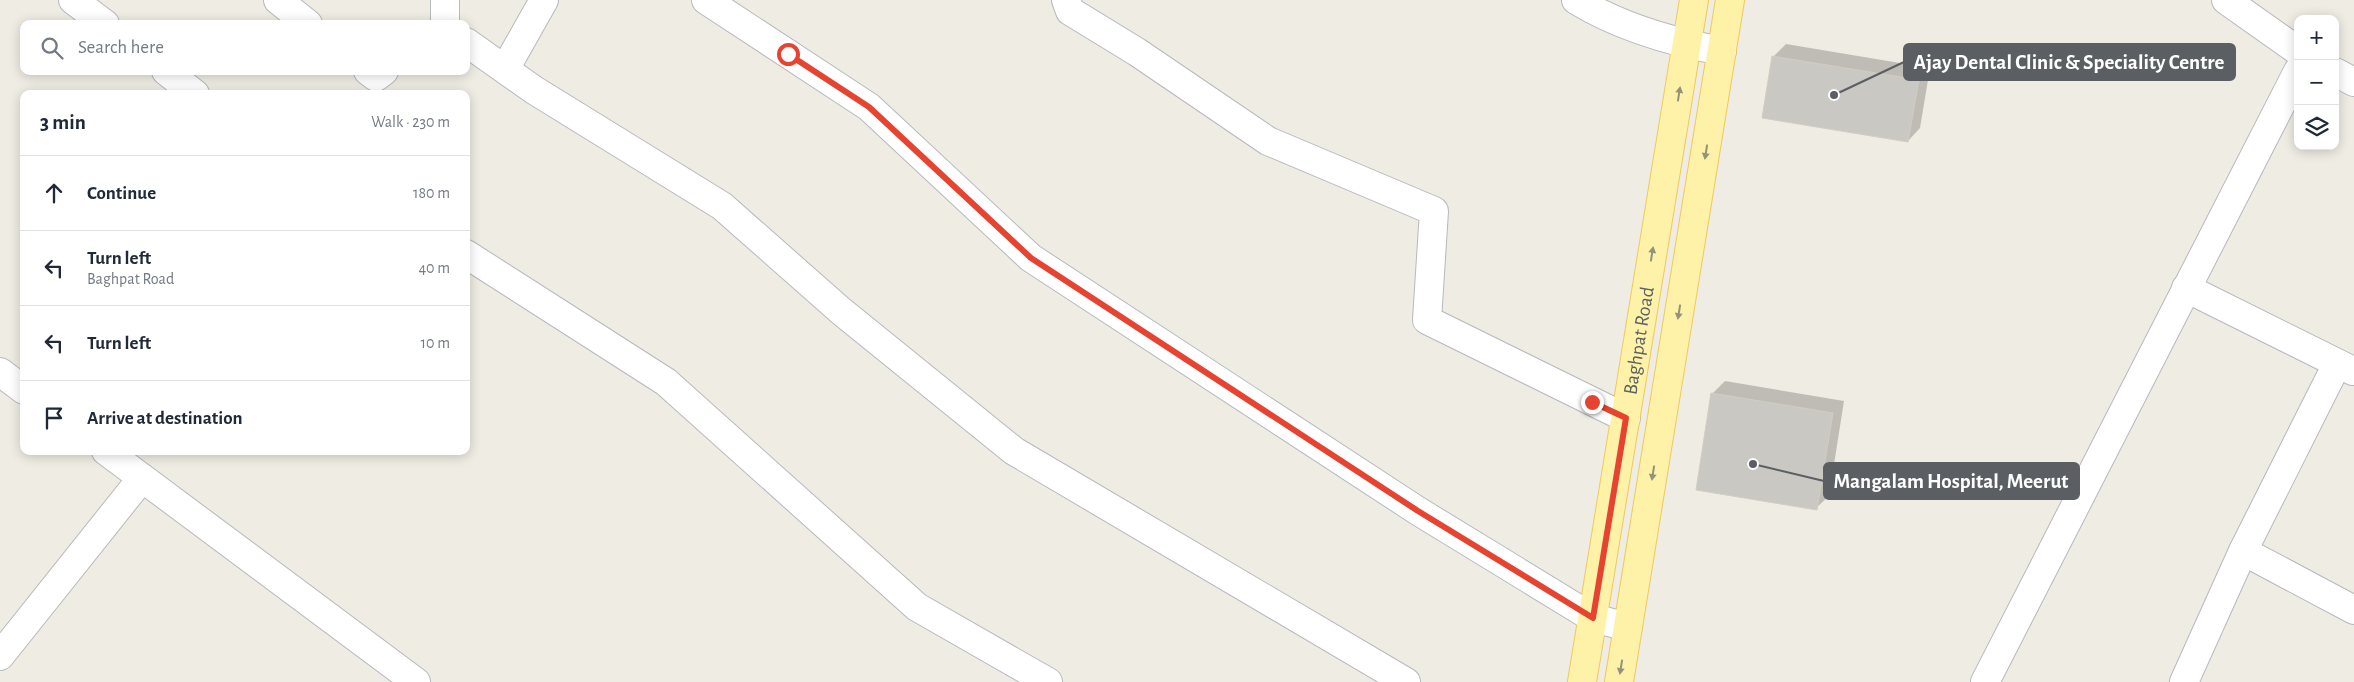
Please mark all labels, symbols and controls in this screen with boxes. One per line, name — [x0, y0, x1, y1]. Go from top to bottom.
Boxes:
map controls — [2294, 15, 2339, 150]
button: + — [2294, 15, 2339, 60]
search box — [20, 20, 470, 75]
icon: search — [38, 34, 66, 62]
text: Search here — [78, 38, 164, 57]
route start — [777, 43, 800, 66]
callout: Ajay Dental Clinic & Speciality Centre — [1904, 44, 2235, 80]
text: Ajay Dental Clinic & Speciality Centre — [1913, 52, 2225, 73]
button: − — [2294, 60, 2339, 105]
one-way arrow — [1675, 85, 1683, 101]
button: layers — [2294, 105, 2339, 150]
text: 3 min — [40, 112, 86, 133]
text: Walk · 230 m — [371, 114, 450, 130]
one-way arrow — [1701, 144, 1709, 160]
icon: ahead — [40, 179, 68, 207]
text: Continue — [87, 184, 156, 203]
text: 180 m — [413, 185, 450, 201]
one-way arrow — [1649, 246, 1657, 262]
text: Turn left — [87, 249, 151, 268]
icon: left — [40, 254, 68, 282]
text: 40 m — [418, 260, 450, 276]
text: Baghpat Road — [87, 271, 174, 287]
street label: Baghpat Road — [1620, 285, 1658, 396]
one-way arrow — [1675, 305, 1683, 321]
icon: left — [40, 329, 68, 357]
text: Turn left — [87, 334, 151, 353]
text: 10 m — [421, 335, 450, 351]
route end — [1581, 391, 1604, 414]
icon: arrive — [40, 404, 68, 432]
text: Arrive at destination — [87, 409, 243, 428]
callout: Mangalam Hospital, Meerut — [1824, 463, 2079, 499]
one-way arrow — [1649, 465, 1657, 481]
text: Mangalam Hospital, Meerut — [1834, 471, 2068, 492]
one-way arrow — [1617, 660, 1625, 676]

